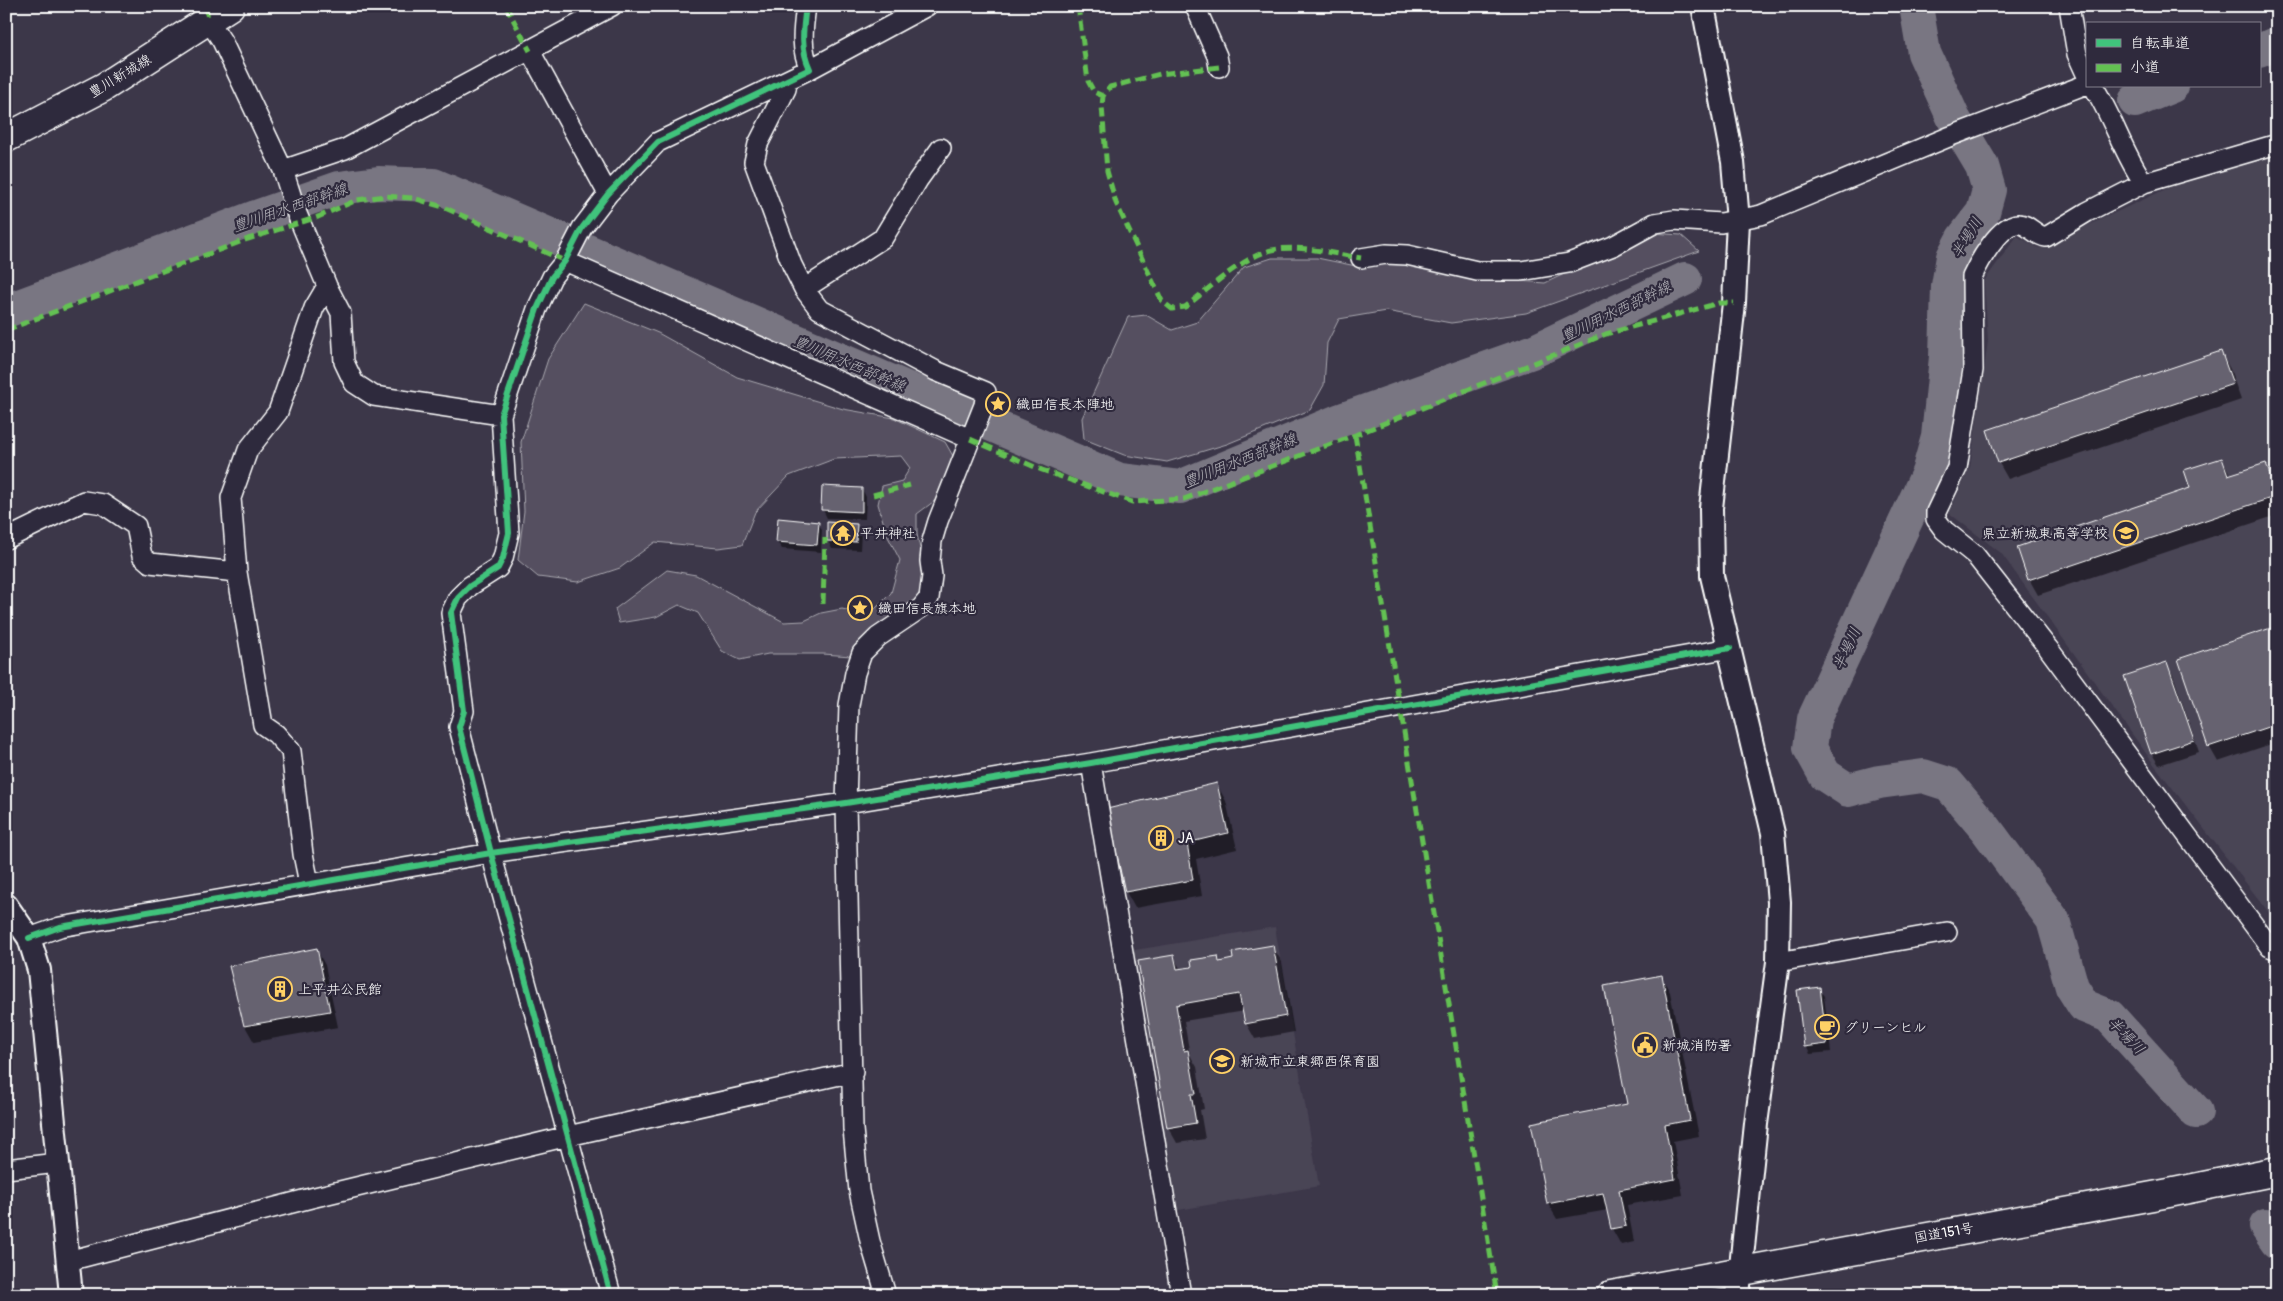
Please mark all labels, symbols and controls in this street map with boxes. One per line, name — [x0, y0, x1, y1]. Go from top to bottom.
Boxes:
legend — [2086, 22, 2260, 88]
text: 自転車道 — [2130, 34, 2190, 53]
street label: 豊川新城線 — [86, 51, 154, 101]
text: 小道 — [2130, 58, 2160, 77]
water label: 豊川用水西部幹線 — [230, 179, 351, 237]
water label: 半場川 — [1947, 214, 1987, 262]
water label: 豊川用水西部幹線 — [1558, 277, 1675, 347]
water label: 豊川用水西部幹線 — [790, 332, 909, 397]
place icon: 織田信長本陣地 — [985, 391, 1011, 417]
place label: 織田信長本陣地 — [1016, 396, 1114, 413]
water label: 豊川用水西部幹線 — [1181, 429, 1300, 492]
temple icon: 平井神社 — [830, 520, 856, 546]
school or university icon: 県立新城東高等学校 — [2113, 520, 2139, 546]
place label: 平井神社 — [860, 525, 916, 542]
place label: 県立新城東高等学校 — [1982, 525, 2108, 542]
place icon: 織田信長旗本地 — [847, 595, 873, 621]
place label: 織田信長旗本地 — [878, 600, 976, 617]
water label: 半場川 — [1829, 625, 1865, 673]
building icon: JA — [1148, 825, 1174, 851]
place label: JA — [1178, 830, 1194, 847]
building icon: 上平井公民館 — [267, 976, 293, 1002]
place label: 上平井公民館 — [298, 981, 382, 998]
water label: 半場川 — [2104, 1013, 2148, 1059]
cafe icon: グリーンヒル — [1814, 1014, 1840, 1040]
place label: グリーンヒル — [1844, 1019, 1927, 1036]
public building icon: 新城消防署 — [1632, 1032, 1658, 1058]
place label: 新城消防署 — [1662, 1037, 1732, 1054]
school or university icon: 新城市立東郷西保育園 — [1209, 1048, 1235, 1074]
place label: 新城市立東郷西保育園 — [1240, 1053, 1380, 1070]
street label: 国道151号 — [1913, 1219, 1975, 1247]

